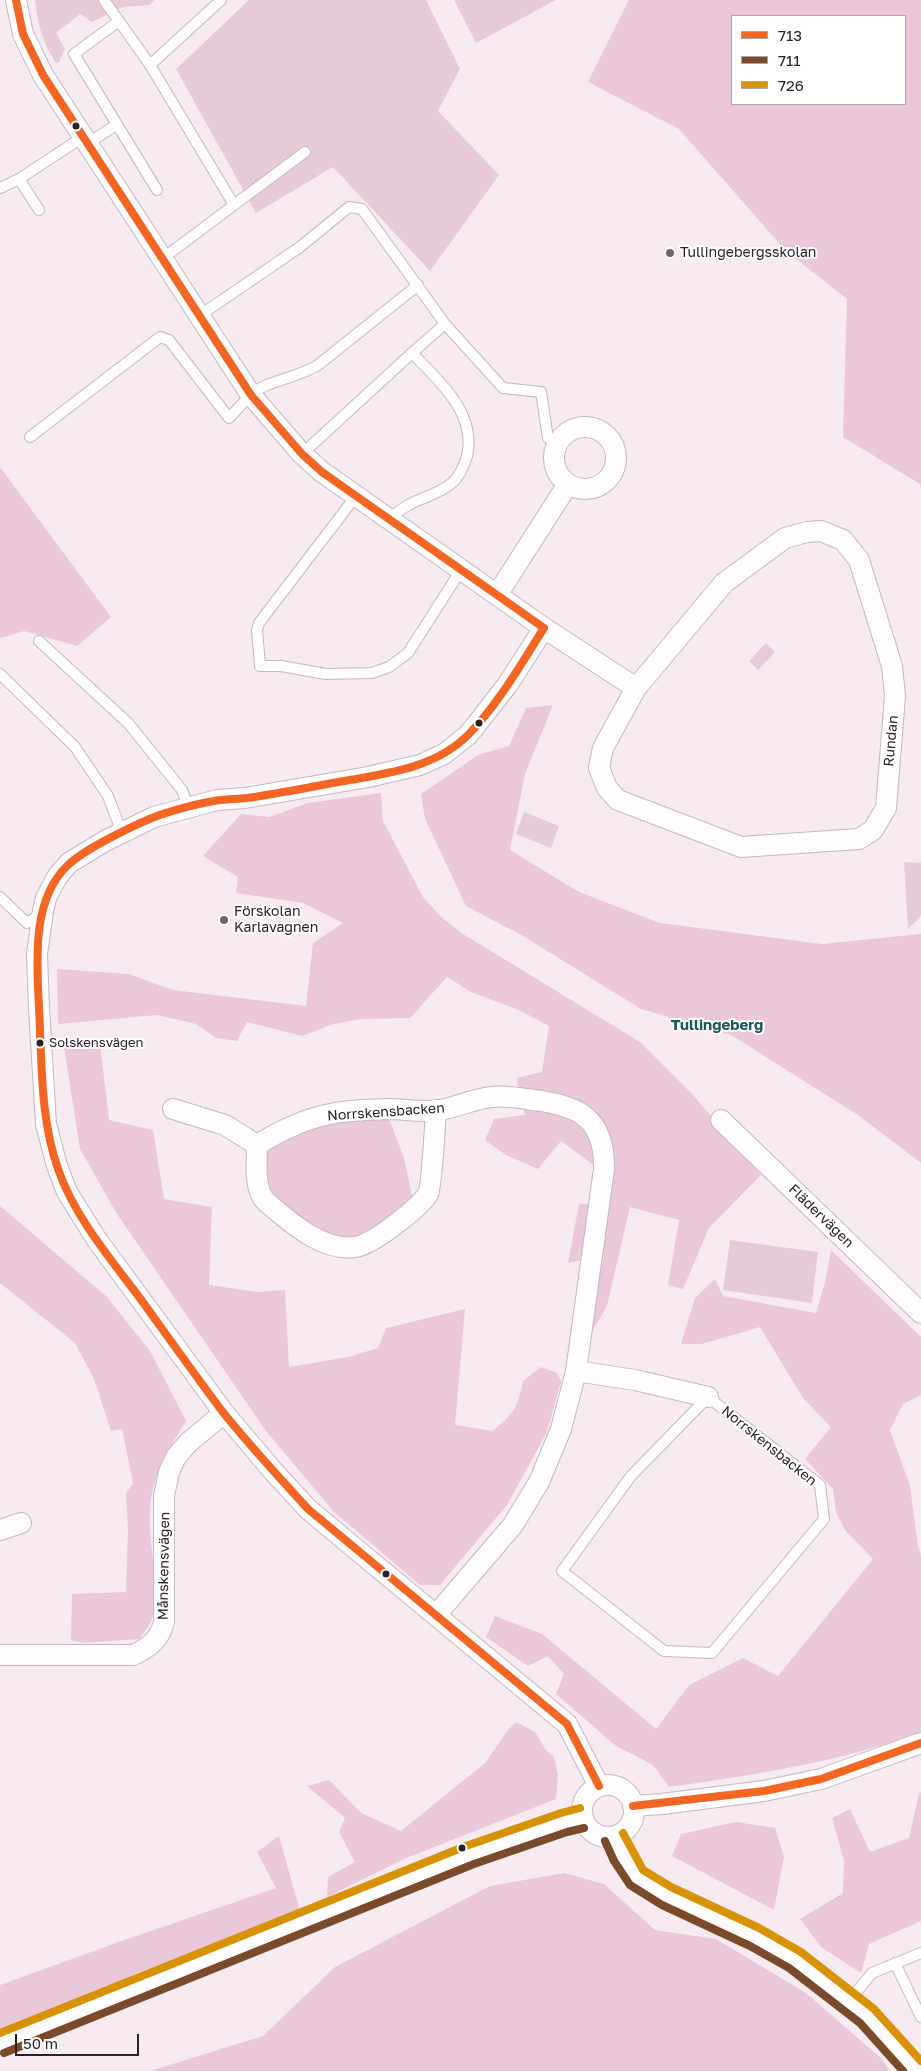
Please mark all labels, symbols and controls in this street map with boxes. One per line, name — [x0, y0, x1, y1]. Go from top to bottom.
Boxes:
legend — [731, 15, 906, 105]
text: 713 — [778, 26, 802, 44]
text: 711 — [778, 51, 801, 69]
text: 726 — [778, 76, 804, 94]
unlabelled marker — [71, 121, 81, 131]
place label: Tullingebergsskolan — [680, 245, 816, 261]
marker: Tullingebergsskolan — [664, 247, 676, 259]
street label: Rundan — [880, 715, 902, 767]
unlabelled marker — [474, 718, 484, 728]
place label: Förskolan Karlavagnen — [234, 904, 318, 936]
marker: Förskolan Karlavagnen — [218, 914, 230, 926]
district label: Tullingeberg — [671, 1016, 763, 1034]
place label: Solskensvägen — [49, 1035, 144, 1051]
marker: Solskensvägen — [35, 1038, 45, 1048]
street label: Norrskensbacken — [327, 1100, 445, 1124]
street label: Flädervägen — [785, 1181, 857, 1251]
street label: Norrskensbacken — [718, 1402, 820, 1490]
street label: Månskensvägen — [155, 1512, 173, 1620]
unlabelled marker — [381, 1569, 391, 1579]
unlabelled marker — [457, 1843, 467, 1853]
scale bar — [18, 2024, 141, 2056]
text: 50 m — [23, 2034, 58, 2052]

